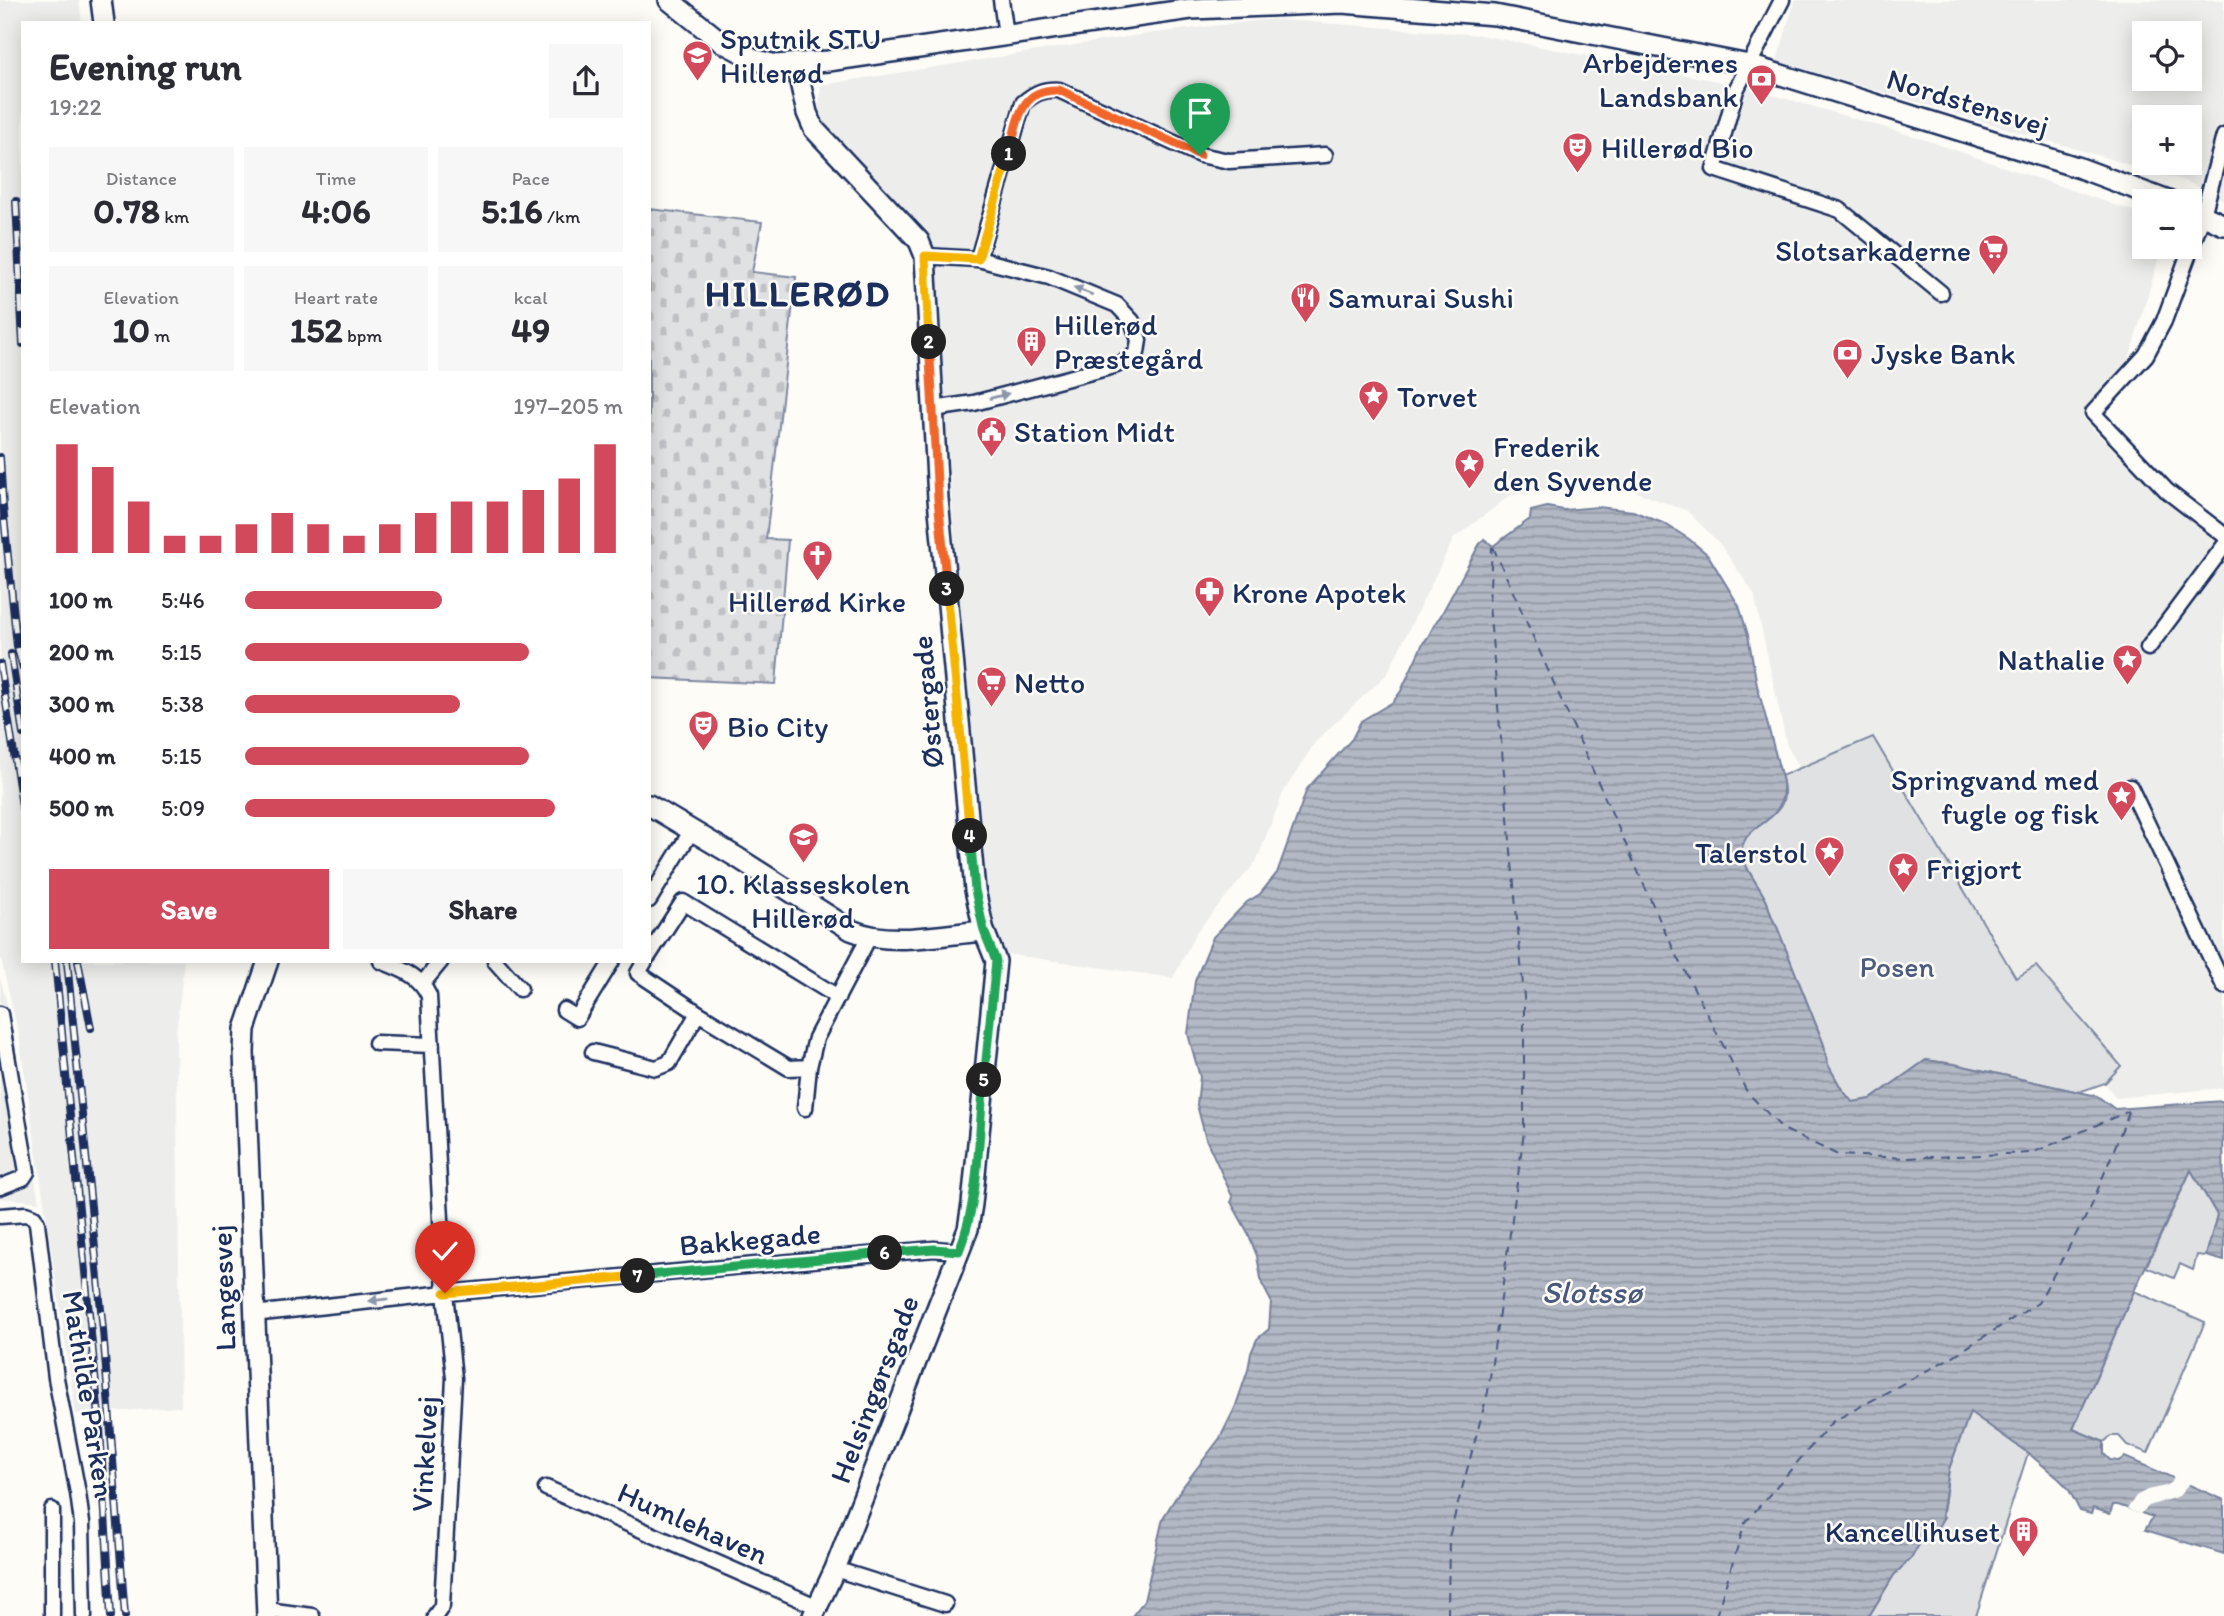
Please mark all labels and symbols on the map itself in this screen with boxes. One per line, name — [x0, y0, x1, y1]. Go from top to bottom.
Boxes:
place label: Sputnik STU Hillerød — [720, 20, 881, 91]
school or university icon: Sputnik STU Hillerød — [680, 38, 714, 82]
place label: Arbejdernes Landsbank — [1583, 44, 1738, 115]
street label: Nordstensvej — [1882, 60, 2054, 144]
bank icon: Arbejdernes Landsbank — [1744, 62, 1778, 106]
pin — [1170, 83, 1230, 155]
place label: Hillerød Bio — [1601, 129, 1754, 166]
theatre icon: Hillerød Bio — [1561, 130, 1595, 174]
pin: 1 — [992, 136, 1026, 172]
place label: Slotsarkaderne — [1775, 232, 1971, 269]
supermarket icon: Slotsarkaderne — [1977, 233, 2011, 277]
district label: HILLERØD — [705, 271, 891, 315]
place label: Samurai Sushi — [1328, 279, 1514, 316]
restaurant icon: Samurai Sushi — [1288, 280, 1322, 324]
one-way arrow — [1072, 285, 1093, 296]
place label: Hillerød Præstegård — [1054, 306, 1203, 377]
pin: 2 — [912, 324, 946, 360]
building icon: Hillerød Præstegård — [1014, 324, 1048, 368]
place label: Jyske Bank — [1871, 335, 2016, 372]
bank icon: Jyske Bank — [1831, 336, 1865, 380]
place label: Torvet — [1397, 378, 1478, 415]
place icon: Torvet — [1357, 379, 1391, 423]
one-way arrow — [989, 390, 1011, 401]
place label: Station Midt — [1014, 413, 1175, 450]
public building icon: Station Midt — [974, 414, 1008, 458]
place label: Frederik den Syvende — [1493, 428, 1652, 499]
place icon: Frederik den Syvende — [1453, 446, 1487, 490]
church icon: Hillerød Kirke — [800, 538, 834, 582]
pin: 3 — [930, 572, 964, 606]
place label: Krone Apotek — [1232, 574, 1406, 611]
pharmacy icon: Krone Apotek — [1192, 575, 1226, 619]
place label: Hillerød Kirke — [728, 583, 906, 620]
street label: Østergade — [903, 634, 951, 770]
place label: Nathalie — [1997, 641, 2105, 678]
place icon: Nathalie — [2111, 642, 2145, 686]
place label: Netto — [1014, 664, 1085, 701]
supermarket icon: Netto — [974, 665, 1008, 709]
place label: Bio City — [727, 708, 828, 745]
theatre icon: Bio City — [687, 709, 721, 753]
place label: Springvand med fugle og fisk — [1891, 761, 2099, 832]
place icon: Springvand med fugle og fisk — [2105, 779, 2139, 823]
pin: 4 — [953, 818, 988, 854]
school or university icon: 10. Klasseskolen Hillerød — [786, 820, 820, 864]
place label: Talerstol — [1695, 834, 1807, 871]
place icon: Talerstol — [1813, 835, 1847, 879]
place label: Frigjort — [1926, 850, 2022, 887]
place icon: Frigjort — [1886, 851, 1920, 895]
place label: 10. Klasseskolen Hillerød — [696, 865, 910, 936]
park label: Posen — [1859, 948, 1935, 985]
pin: 5 — [967, 1062, 1002, 1098]
street label: Bakkegade — [678, 1214, 822, 1264]
pin — [415, 1221, 475, 1293]
street label: Langesvej — [202, 1224, 244, 1352]
pin: 6 — [868, 1236, 903, 1270]
pin: 7 — [620, 1258, 656, 1294]
water label: Slotssø — [1542, 1273, 1644, 1311]
street label: Mathilde Parken — [54, 1288, 124, 1500]
street label: Helsingørsgade — [821, 1290, 927, 1488]
one-way arrow — [368, 1295, 390, 1306]
street label: Vinkelvej — [402, 1395, 446, 1513]
street label: Humlehaven — [612, 1473, 774, 1573]
place label: Kancellihuset — [1825, 1513, 2000, 1550]
building icon: Kancellihuset — [2006, 1514, 2040, 1558]

